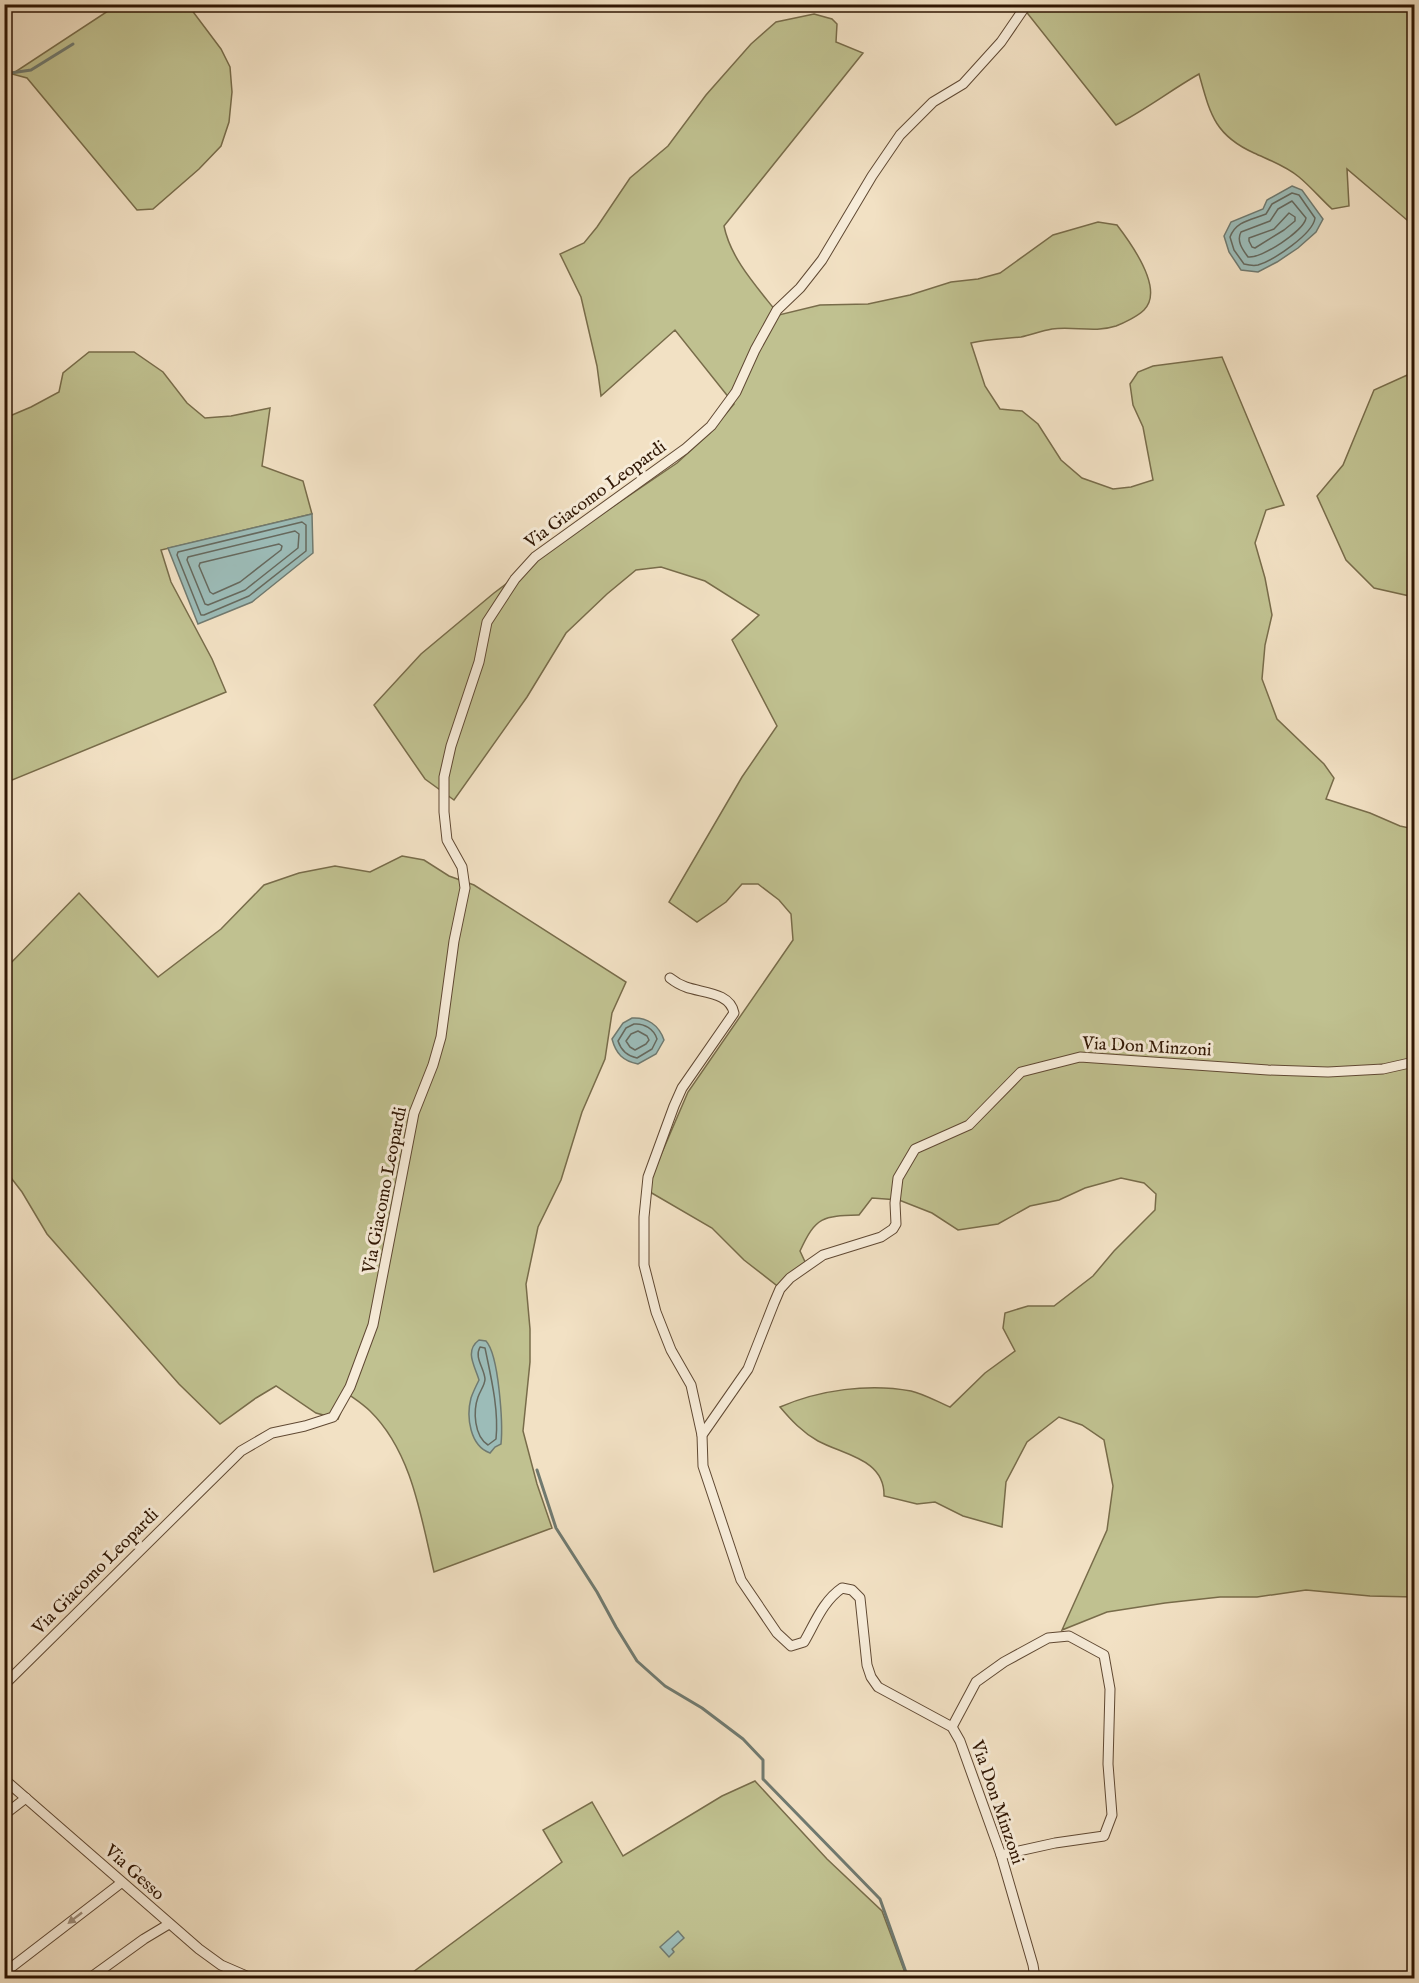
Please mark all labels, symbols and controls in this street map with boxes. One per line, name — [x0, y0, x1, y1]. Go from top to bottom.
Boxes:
street label: Via Giacomo Leopardi — [520, 436, 671, 555]
street label: Via Don Minzoni — [1081, 1033, 1212, 1062]
street label: Via Giacomo Leopardi — [358, 1105, 413, 1277]
street label: Via Giacomo Leopardi — [27, 1504, 164, 1641]
street label: Via Don Minzoni — [964, 1737, 1029, 1868]
street label: Via Gesso — [98, 1839, 169, 1906]
one-way arrow — [67, 1912, 83, 1925]

